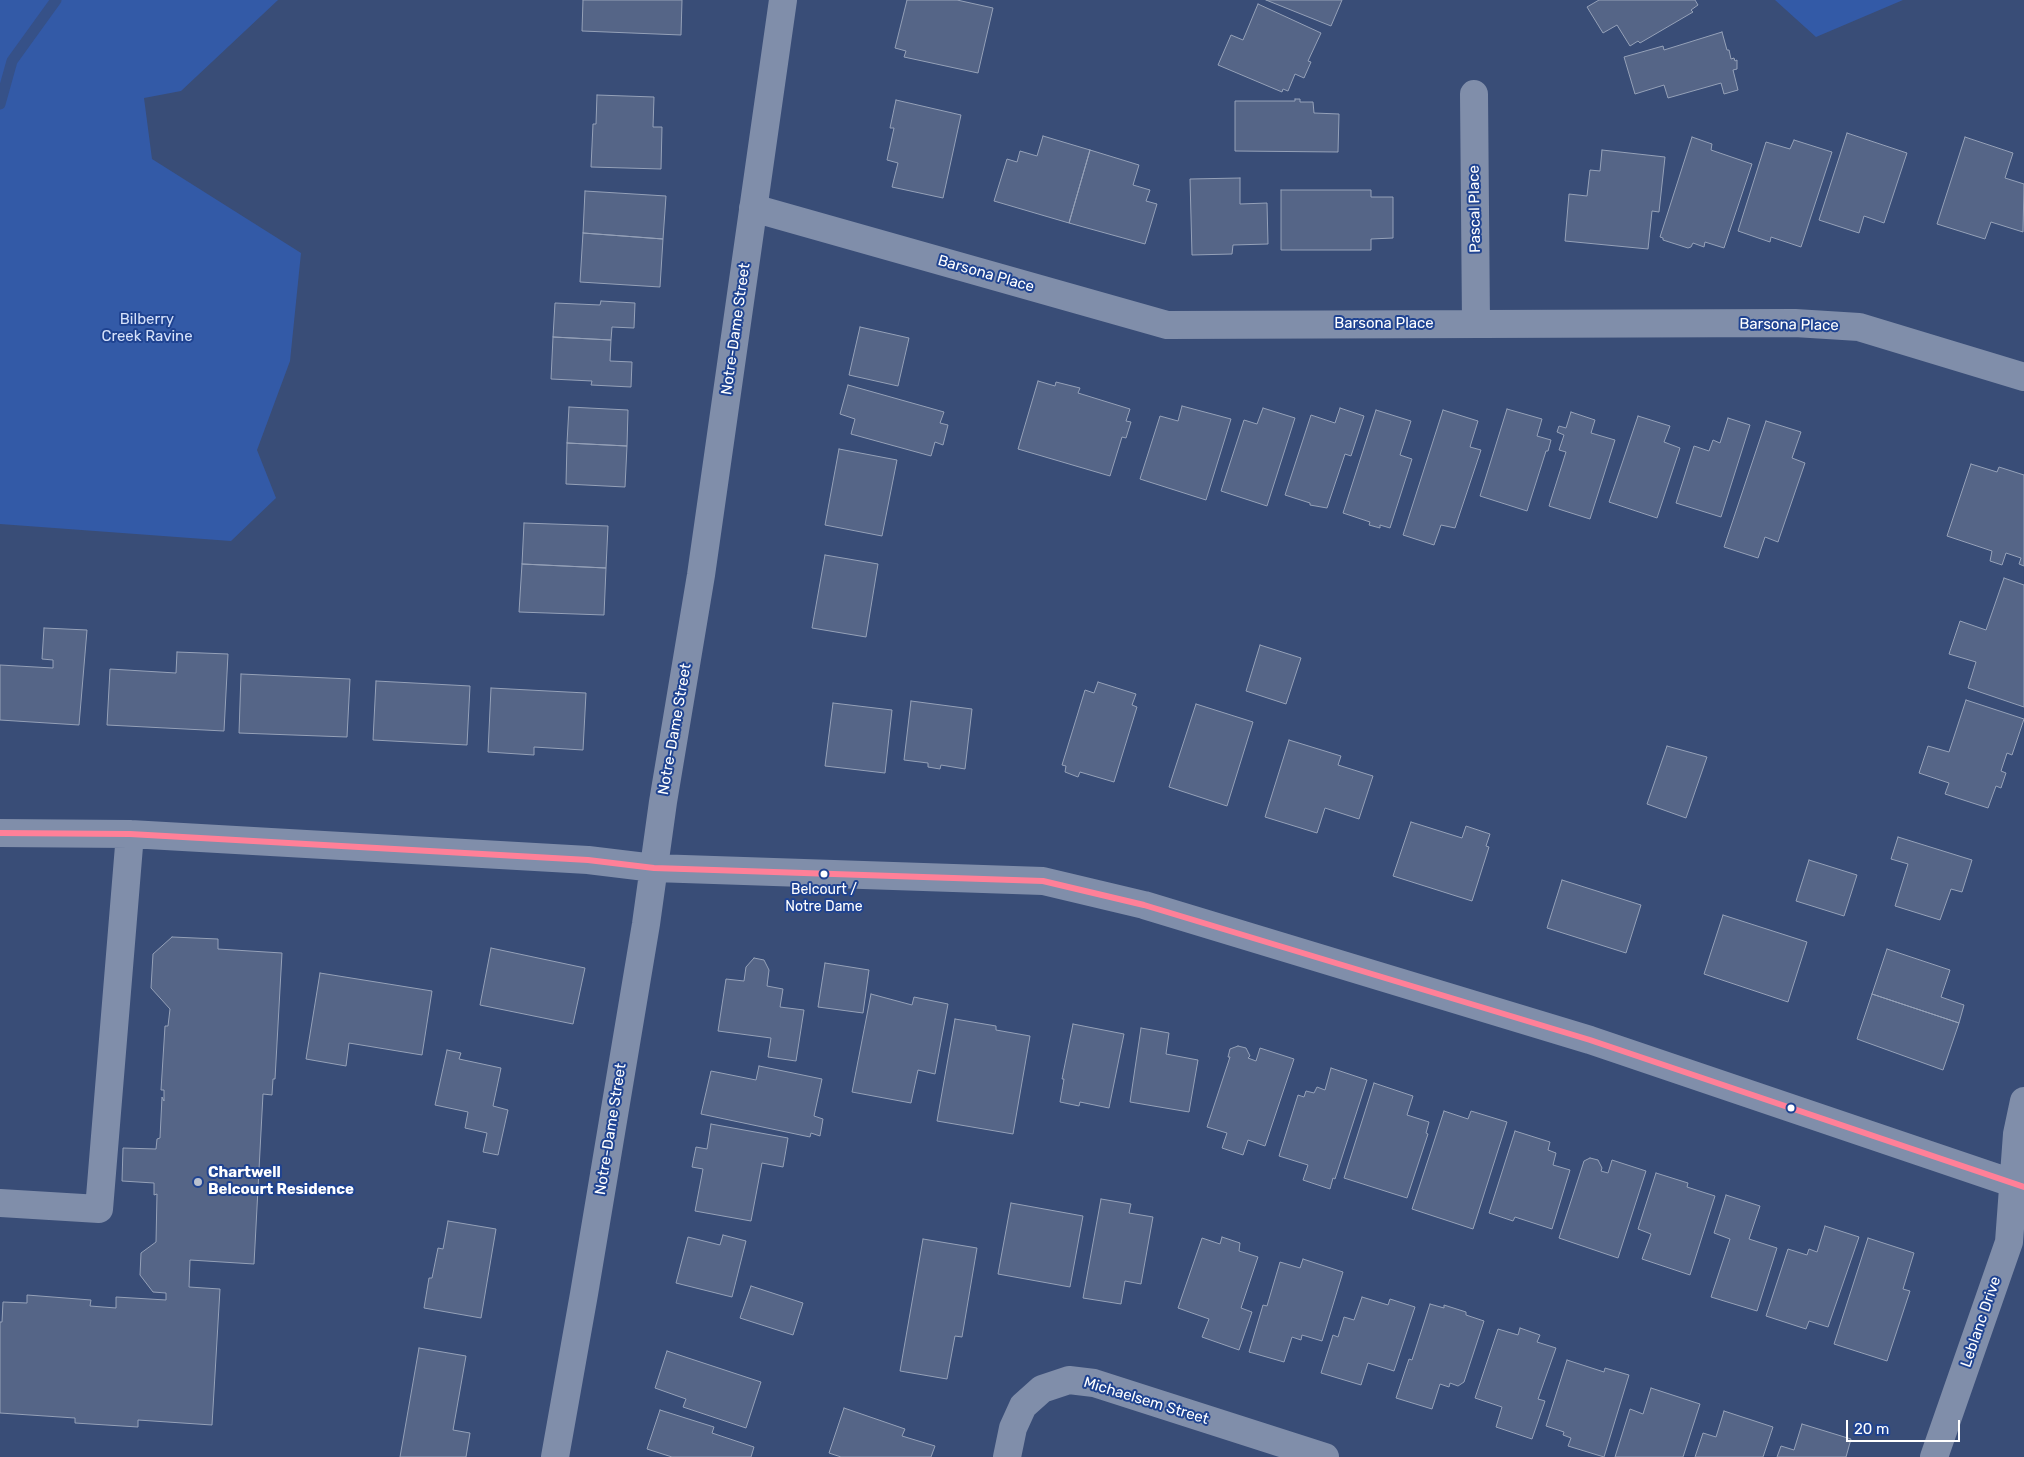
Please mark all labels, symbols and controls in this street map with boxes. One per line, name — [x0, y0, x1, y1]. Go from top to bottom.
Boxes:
street label: Pascal Place — [1465, 165, 1485, 253]
street label: Barsona Place — [936, 252, 1036, 296]
street label: Notre-Dame Street — [718, 262, 754, 396]
park label: Bilberry Creek Ravine — [101, 311, 193, 346]
street label: Barsona Place — [1334, 315, 1434, 333]
street label: Barsona Place — [1739, 315, 1839, 335]
street label: Notre-Dame Street — [655, 662, 695, 796]
marker: Belcourt / Notre Dame — [819, 869, 829, 879]
place label: Belcourt / Notre Dame — [785, 882, 863, 914]
street label: Notre-Dame Street — [592, 1062, 630, 1196]
unlabelled marker — [1786, 1103, 1796, 1113]
place label: Chartwell Belcourt Residence — [208, 1164, 354, 1199]
marker: Chartwell Belcourt Residence — [192, 1176, 204, 1188]
street label: Leblanc Drive — [1957, 1274, 2005, 1370]
street label: Michaelsem Street — [1081, 1373, 1211, 1429]
scale bar — [1849, 1410, 1963, 1442]
text: 20 m — [1854, 1420, 1889, 1438]

